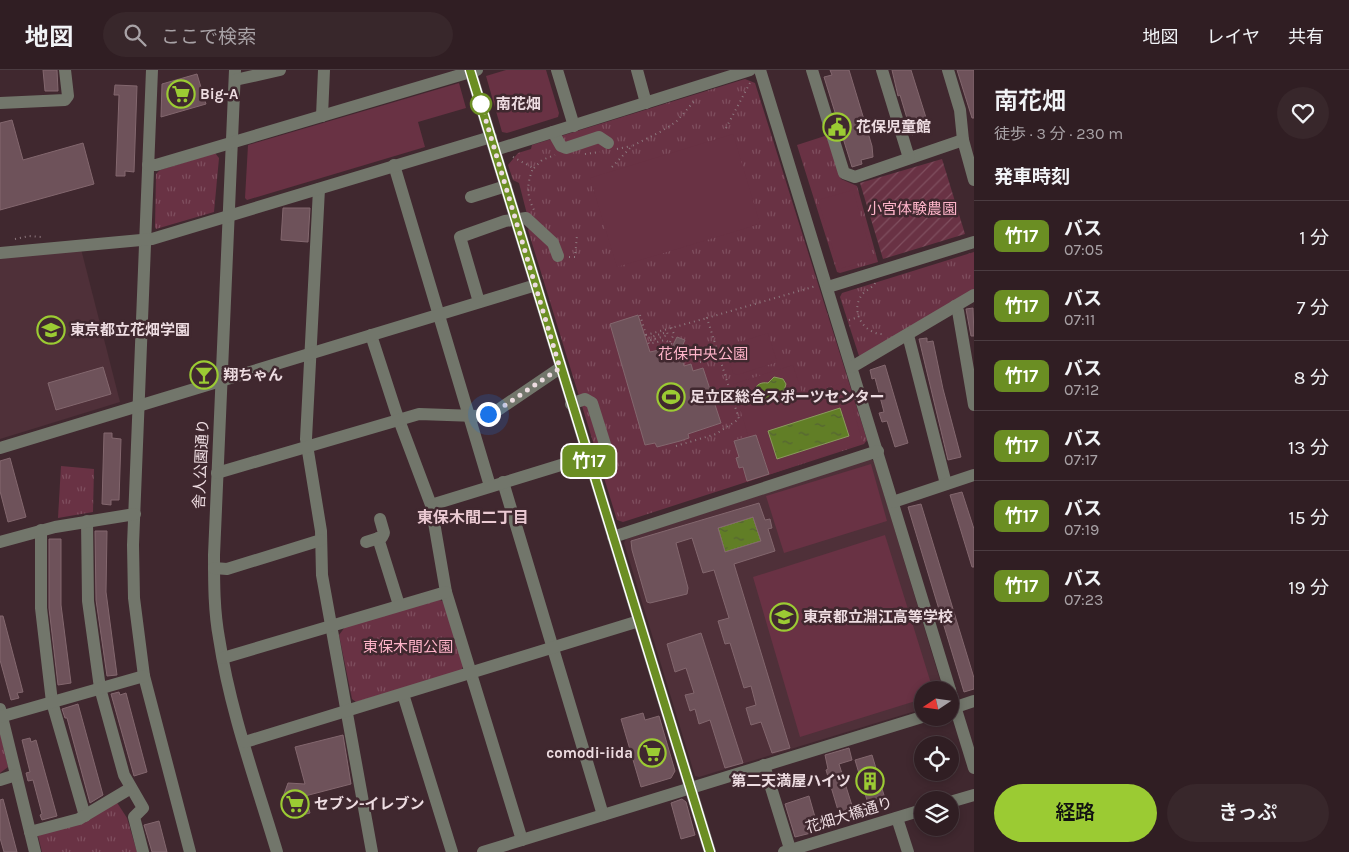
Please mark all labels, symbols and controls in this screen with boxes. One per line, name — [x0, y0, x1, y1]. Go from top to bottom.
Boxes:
search box — [103, 12, 453, 57]
icon: search — [121, 21, 149, 49]
text: 地図 — [25, 23, 73, 51]
text: ここで検索 — [161, 26, 256, 48]
text: 地図 — [1143, 26, 1179, 48]
text: レイヤ — [1207, 26, 1260, 48]
text: 共有 — [1288, 26, 1324, 48]
supermarket icon: Big-A — [166, 79, 196, 109]
place label: Big-A — [200, 85, 239, 103]
text: 南花畑 — [994, 87, 1066, 115]
button: heart — [1277, 87, 1329, 139]
marker: 南花畑 — [470, 93, 492, 115]
place label: 南花畑 — [496, 95, 541, 113]
public building icon: 花保児童館 — [822, 112, 852, 142]
place label: 花保児童館 — [856, 118, 931, 136]
text: 徒歩 · 3 分 · 230 m — [994, 124, 1123, 143]
text: 発車時刻 — [994, 166, 1070, 188]
park label: 小宮体験農園 — [867, 200, 957, 218]
text: バス — [1064, 218, 1102, 240]
text: 竹17 — [1005, 225, 1038, 247]
text: 1 分 — [1299, 227, 1329, 249]
text: 07:05 — [1064, 240, 1103, 259]
text: バス — [1064, 288, 1102, 310]
text: 竹17 — [1005, 295, 1038, 317]
text: 7 分 — [1297, 297, 1329, 319]
text: 07:11 — [1064, 310, 1095, 329]
school or university icon: 東京都立花畑学園 — [36, 315, 66, 345]
place label: 東京都立花畑学園 — [70, 321, 190, 339]
park label: 花保中央公園 — [658, 345, 748, 363]
text: バス — [1064, 358, 1102, 380]
bar icon: 翔ちゃん — [189, 360, 219, 390]
text: 竹17 — [1005, 365, 1038, 387]
place label: 翔ちゃん — [223, 366, 283, 384]
text: 8 分 — [1294, 367, 1329, 389]
text: 07:12 — [1064, 380, 1099, 399]
sports icon: 足立区総合スポーツセンター — [656, 382, 686, 412]
place label: 足立区総合スポーツセンター — [690, 388, 885, 406]
your location — [476, 402, 501, 427]
street label: 舎人公園通り — [190, 419, 212, 509]
text: バス — [1064, 428, 1102, 450]
text: 竹17 — [1005, 435, 1038, 457]
text: 13 分 — [1288, 437, 1329, 459]
line badge: 竹17 — [560, 445, 618, 477]
text: 竹17 — [572, 450, 606, 472]
text: 07:17 — [1064, 450, 1098, 469]
text: バス — [1064, 498, 1102, 520]
text: 竹17 — [1005, 505, 1038, 527]
text: 15 分 — [1288, 507, 1329, 529]
district label: 東保木間二丁目 — [417, 508, 529, 527]
text: 07:19 — [1064, 520, 1099, 539]
text: バス — [1064, 568, 1102, 590]
text: 竹17 — [1005, 575, 1038, 597]
text: 19 分 — [1288, 577, 1329, 599]
text: 07:23 — [1064, 590, 1103, 609]
school or university icon: 東京都立淵江高等学校 — [769, 602, 799, 632]
place label: 東京都立淵江高等学校 — [803, 608, 953, 626]
park label: 東保木間公園 — [363, 638, 453, 656]
north arrow — [914, 681, 959, 726]
map controls — [914, 681, 959, 836]
button: locate — [914, 736, 959, 781]
supermarket icon: comodi-iida — [637, 738, 667, 768]
place label: comodi-iida — [546, 744, 633, 762]
building icon: 第二天満屋ハイツ — [855, 766, 885, 796]
place label: 第二天満屋ハイツ — [731, 772, 851, 790]
button: 経路 — [994, 784, 1157, 842]
button: きっぷ — [1167, 784, 1329, 842]
supermarket icon: セブン-イレブン — [280, 789, 310, 819]
button: layers — [914, 791, 959, 836]
street label: 花畑大橋通り — [803, 793, 895, 837]
place label: セブン-イレブン — [314, 795, 425, 813]

